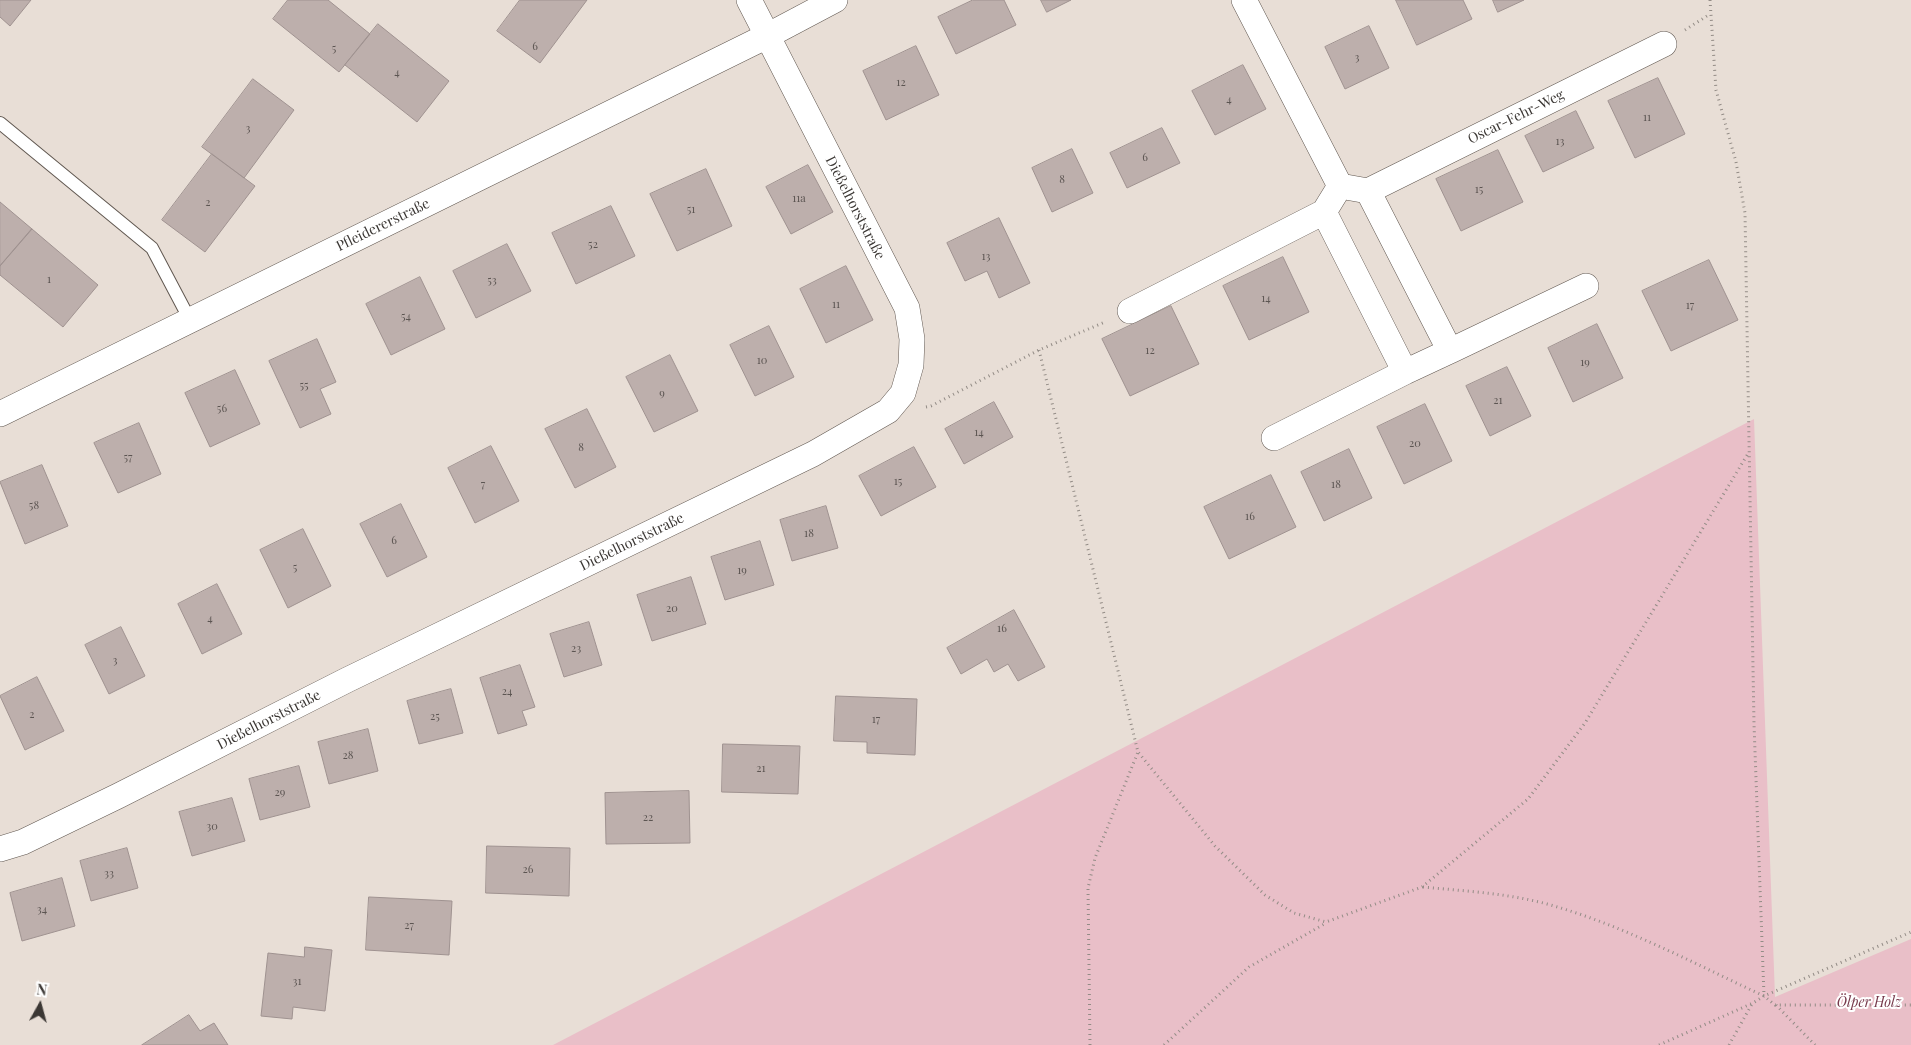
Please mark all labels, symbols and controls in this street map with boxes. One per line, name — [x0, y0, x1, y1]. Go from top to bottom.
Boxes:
house number: 6 — [532, 40, 538, 54]
house number: 5 — [332, 42, 336, 56]
house number: 3 — [1355, 51, 1359, 65]
house number: 4 — [394, 66, 400, 80]
house number: 12 — [896, 76, 906, 90]
street label: Oscar-Fehr-Weg — [1465, 86, 1567, 148]
house number: 4 — [1226, 93, 1232, 107]
house number: 11 — [1643, 111, 1651, 125]
house number: 3 — [246, 122, 250, 136]
house number: 13 — [1556, 135, 1564, 149]
house number: 6 — [1142, 151, 1148, 165]
street label: Dießelhorststraße — [822, 154, 888, 262]
house number: 8 — [1059, 173, 1065, 187]
house number: 15 — [1475, 183, 1483, 197]
house number: 11a — [792, 192, 806, 206]
street label: Pfleidererstraße — [334, 195, 432, 255]
house number: 2 — [205, 196, 211, 210]
house number: 51 — [687, 203, 695, 217]
house number: 52 — [588, 238, 598, 252]
house number: 13 — [982, 250, 990, 264]
house number: 1 — [47, 273, 51, 287]
house number: 53 — [487, 274, 497, 288]
house number: 14 — [1261, 292, 1271, 306]
house number: 11 — [832, 298, 840, 312]
house number: 17 — [1686, 299, 1694, 313]
house number: 54 — [401, 310, 411, 324]
house number: 12 — [1145, 344, 1155, 358]
house number: 10 — [757, 354, 767, 368]
house number: 19 — [1580, 356, 1590, 370]
house number: 55 — [299, 379, 309, 393]
house number: 9 — [659, 387, 665, 401]
house number: 21 — [1493, 394, 1503, 408]
house number: 56 — [217, 402, 227, 416]
house number: 14 — [974, 426, 984, 440]
house number: 20 — [1409, 437, 1421, 451]
house number: 8 — [578, 441, 584, 455]
house number: 57 — [123, 451, 133, 465]
house number: 15 — [894, 475, 902, 489]
house number: 7 — [481, 478, 485, 492]
house number: 18 — [1331, 478, 1341, 492]
house number: 58 — [29, 499, 39, 513]
street label: Dießelhorststraße — [577, 510, 687, 574]
house number: 16 — [1245, 510, 1255, 524]
house number: 18 — [804, 527, 814, 541]
house number: 6 — [391, 534, 397, 548]
house number: 5 — [293, 561, 297, 575]
house number: 19 — [737, 564, 747, 578]
house number: 20 — [666, 602, 678, 616]
house number: 4 — [207, 612, 213, 626]
house number: 16 — [997, 622, 1007, 636]
house number: 23 — [571, 642, 581, 656]
house number: 3 — [113, 654, 117, 668]
house number: 24 — [502, 685, 512, 699]
street label: Dießelhorststraße — [215, 687, 323, 753]
house number: 2 — [29, 708, 35, 722]
house number: 25 — [430, 710, 440, 724]
house number: 17 — [872, 713, 880, 727]
house number: 28 — [343, 749, 353, 763]
house number: 21 — [756, 762, 766, 776]
house number: 29 — [275, 786, 285, 800]
house number: 22 — [643, 811, 653, 825]
house number: 30 — [206, 820, 218, 834]
house number: 26 — [523, 863, 533, 877]
house number: 33 — [104, 867, 114, 881]
house number: 34 — [37, 903, 47, 917]
house number: 27 — [404, 919, 414, 933]
house number: 31 — [292, 975, 302, 989]
north arrow — [15, 980, 65, 1030]
text: N — [36, 980, 48, 1000]
park label: Ölper Holz — [1837, 995, 1901, 1011]

